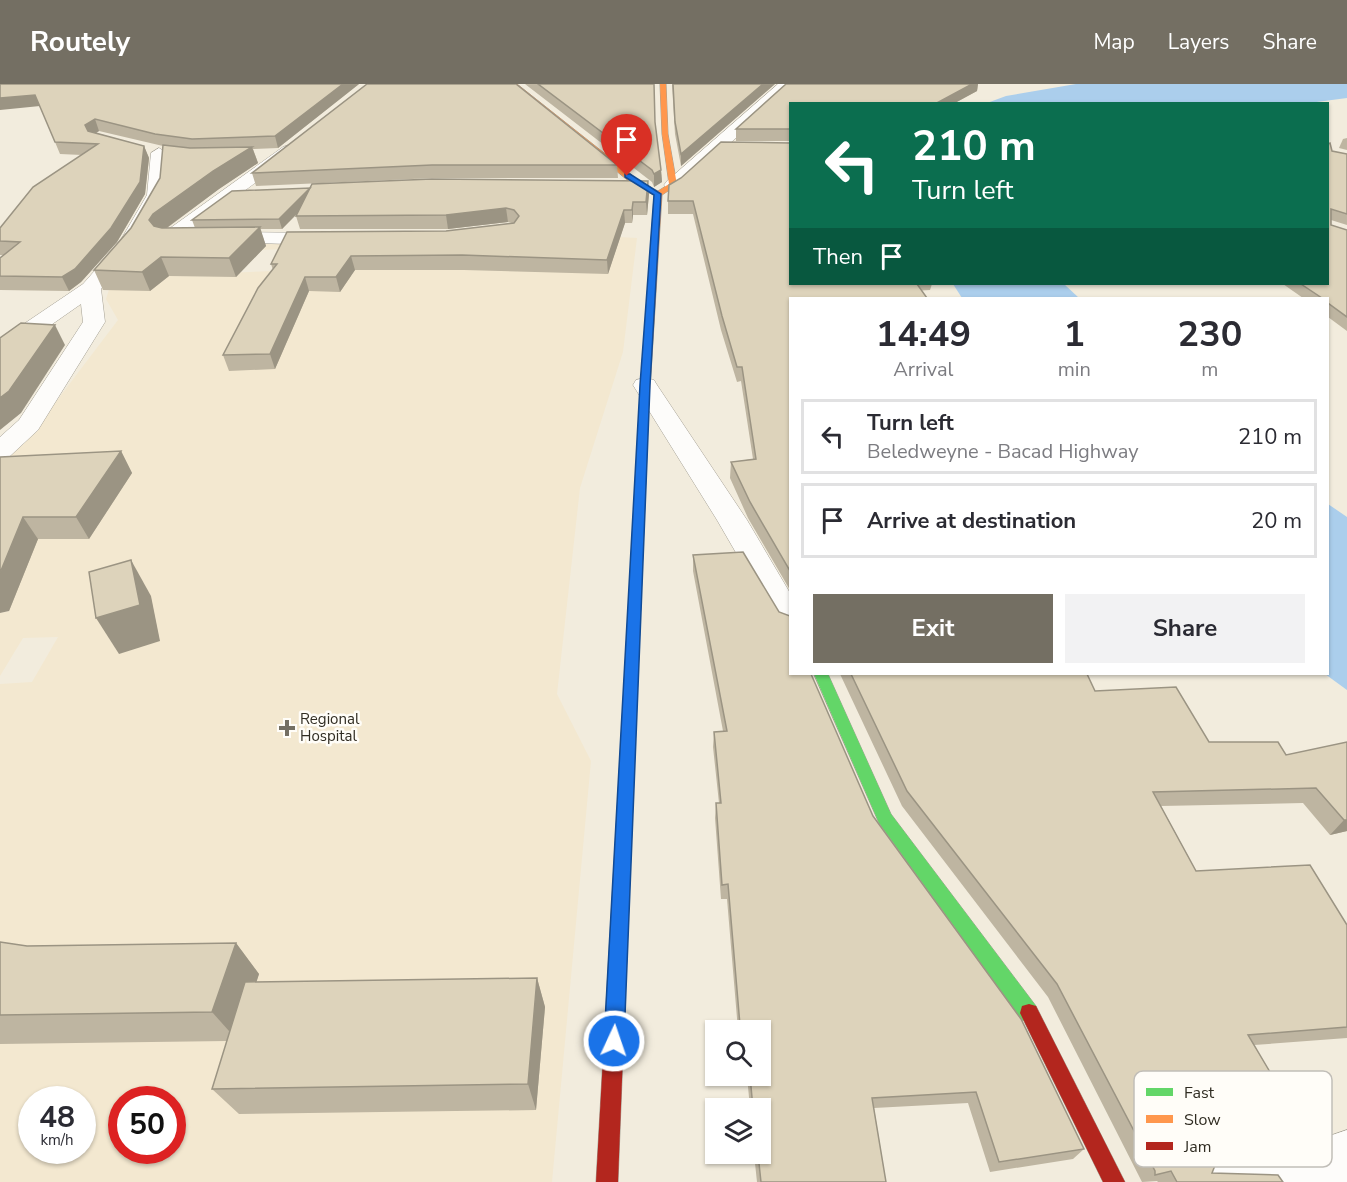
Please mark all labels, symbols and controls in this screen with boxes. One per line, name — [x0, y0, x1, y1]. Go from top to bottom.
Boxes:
text: Routely — [30, 23, 130, 61]
text: Map — [1093, 28, 1135, 56]
text: Layers — [1168, 28, 1229, 56]
text: Share — [1262, 28, 1317, 56]
pin — [601, 114, 652, 176]
text: 210 m — [912, 118, 1036, 175]
icon: arrive — [610, 123, 643, 156]
icon: left — [813, 126, 891, 204]
text: Turn left — [912, 172, 1013, 209]
icon: arrive — [875, 240, 908, 273]
text: Then — [813, 242, 863, 272]
text: 14:49 — [876, 310, 971, 359]
text: 1 — [1063, 310, 1085, 359]
text: 230 — [1177, 310, 1242, 359]
text: Arrival — [893, 356, 953, 383]
text: min — [1058, 356, 1091, 383]
text: m — [1201, 356, 1218, 383]
text: Turn left — [867, 408, 954, 438]
icon: left — [816, 420, 849, 453]
text: 210 m — [1238, 422, 1302, 452]
text: Beledweyne - Bacad Highway — [867, 438, 1138, 465]
icon: arrive — [816, 504, 849, 537]
text: Arrive at destination — [867, 506, 1076, 536]
text: 20 m — [1251, 506, 1302, 536]
button: Exit — [813, 594, 1053, 663]
button: Share — [1065, 594, 1305, 663]
place label: Regional Hospital — [300, 709, 360, 746]
marker: Regional Hospital — [278, 719, 296, 737]
position arrow — [582, 1009, 646, 1073]
map controls — [705, 1020, 771, 1164]
button: search — [705, 1020, 771, 1086]
legend — [1134, 1071, 1332, 1167]
text: Fast — [1184, 1082, 1215, 1104]
speed limit sign: 50 — [108, 1086, 186, 1164]
text: 48 — [39, 1097, 75, 1138]
button: layers — [705, 1098, 771, 1164]
text: Slow — [1184, 1109, 1221, 1131]
text: km/h — [40, 1130, 74, 1150]
text: Jam — [1183, 1136, 1211, 1158]

